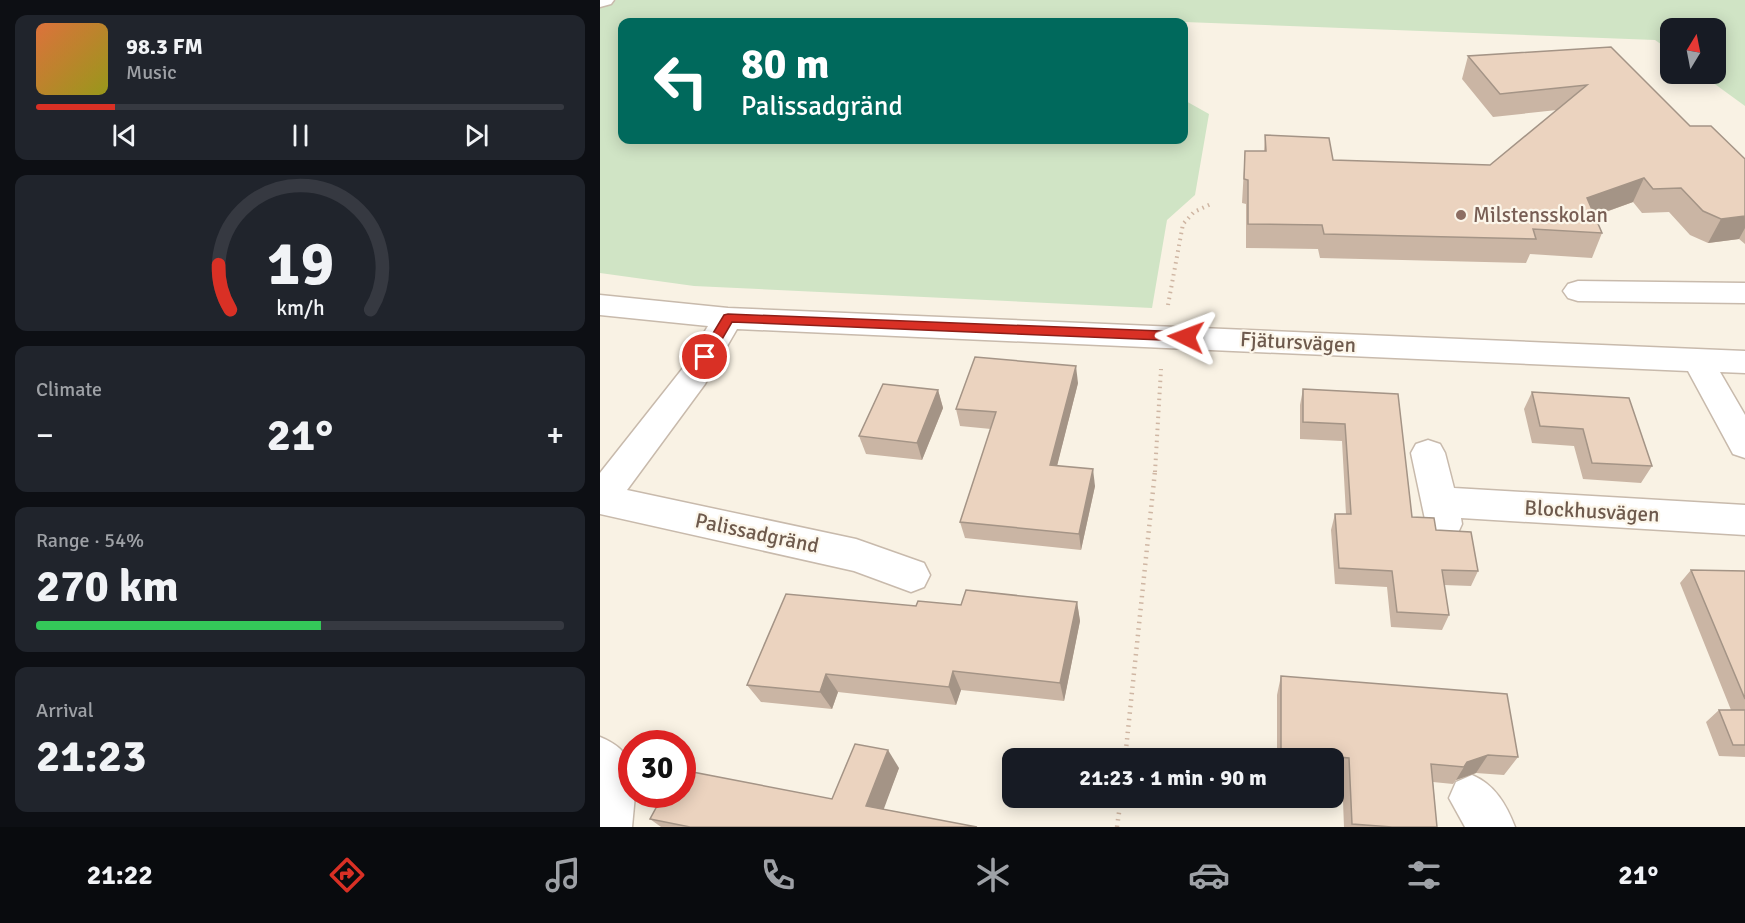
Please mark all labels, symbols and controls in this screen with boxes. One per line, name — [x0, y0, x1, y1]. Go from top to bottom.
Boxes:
north arrow — [1660, 18, 1726, 84]
map controls — [1660, 18, 1726, 84]
text: 98.3 FM — [126, 33, 203, 60]
text: 80 m — [741, 39, 830, 90]
icon: left — [642, 42, 720, 120]
text: Music — [126, 60, 177, 85]
text: Palissadgränd — [741, 90, 903, 123]
icon: previous — [108, 119, 141, 152]
icon: pause — [284, 119, 317, 152]
icon: next — [460, 119, 493, 152]
place label: Milstensskolan — [1473, 202, 1608, 228]
marker: Milstensskolan — [1454, 208, 1468, 222]
text: 19 — [266, 225, 334, 302]
text: km/h — [276, 296, 324, 322]
position arrow — [1154, 305, 1218, 369]
street label: Fjätursvägen — [1239, 326, 1357, 358]
pin — [679, 331, 730, 382]
icon: arrive — [688, 340, 721, 373]
text: Climate — [36, 377, 102, 402]
text: 21° — [267, 408, 333, 463]
text: − — [36, 415, 54, 456]
text: + — [546, 415, 564, 456]
street label: Blockhusvägen — [1524, 494, 1660, 528]
street label: Palissadgränd — [693, 507, 821, 559]
text: Range · 54% — [36, 528, 144, 553]
text: 270 km — [36, 559, 179, 614]
text: Arrival — [36, 698, 94, 723]
text: 21:23 — [36, 729, 146, 784]
speed limit sign: 30 — [618, 730, 696, 808]
text: 21:23 · 1 min · 90 m — [1079, 764, 1267, 791]
icon: directions — [326, 854, 368, 896]
icon: music — [542, 854, 584, 896]
icon: phone — [757, 854, 799, 896]
icon: climate — [972, 854, 1014, 896]
icon: car — [1188, 854, 1230, 896]
icon: filters — [1403, 854, 1445, 896]
text: 21:22 — [87, 859, 153, 892]
text: 21° — [1618, 859, 1658, 892]

